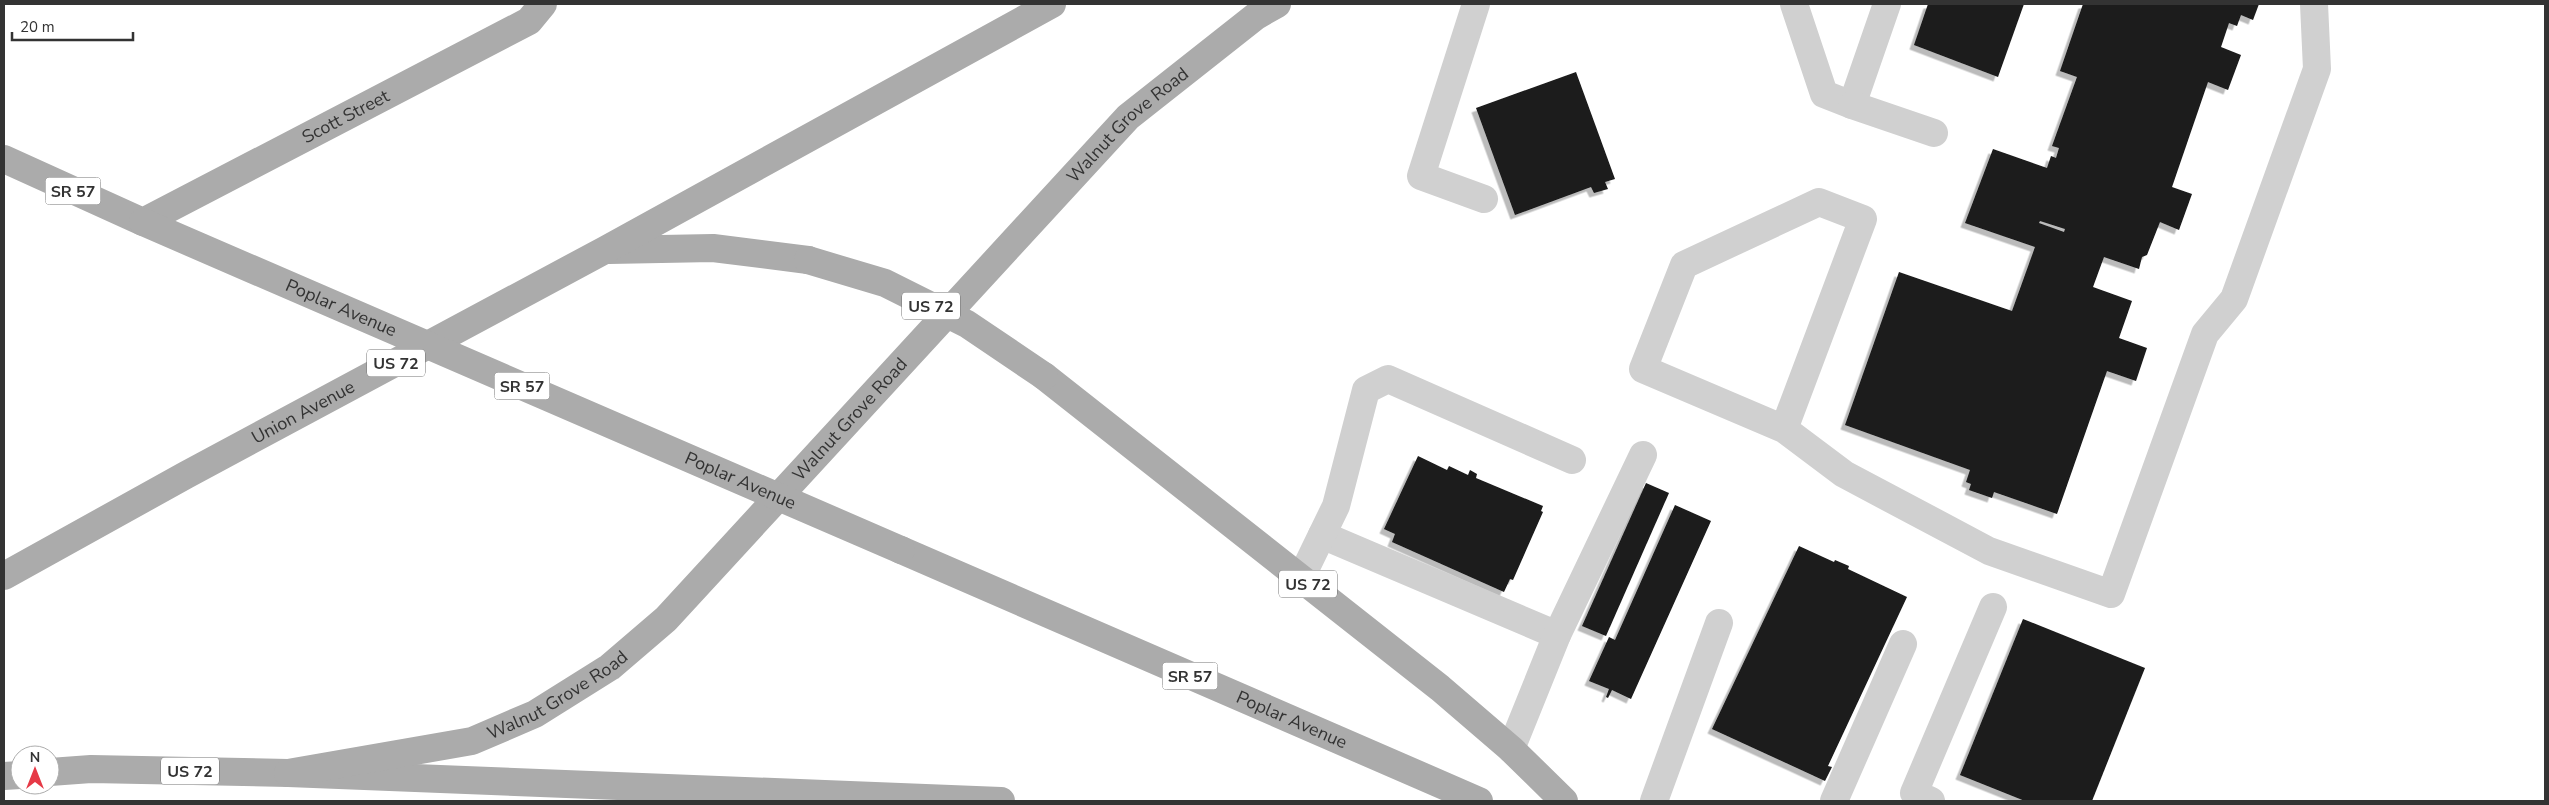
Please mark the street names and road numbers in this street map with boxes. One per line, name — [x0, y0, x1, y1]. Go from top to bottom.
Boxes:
street label: Walnut Grove Road — [1061, 62, 1193, 188]
street label: Scott Street — [298, 84, 394, 149]
road number: SR 57 — [46, 178, 100, 205]
street label: Poplar Avenue — [282, 273, 401, 342]
road number: US 72 — [902, 292, 960, 320]
road number: US 72 — [367, 349, 425, 376]
street label: Walnut Grove Road — [787, 352, 913, 486]
road number: SR 57 — [494, 372, 550, 400]
street label: Union Avenue — [247, 375, 359, 450]
street label: Poplar Avenue — [681, 446, 800, 515]
road number: US 72 — [1279, 570, 1337, 598]
street label: Walnut Grove Road — [483, 645, 633, 745]
road number: SR 57 — [1162, 662, 1218, 689]
street label: Poplar Avenue — [1232, 685, 1351, 754]
road number: US 72 — [161, 758, 219, 784]

